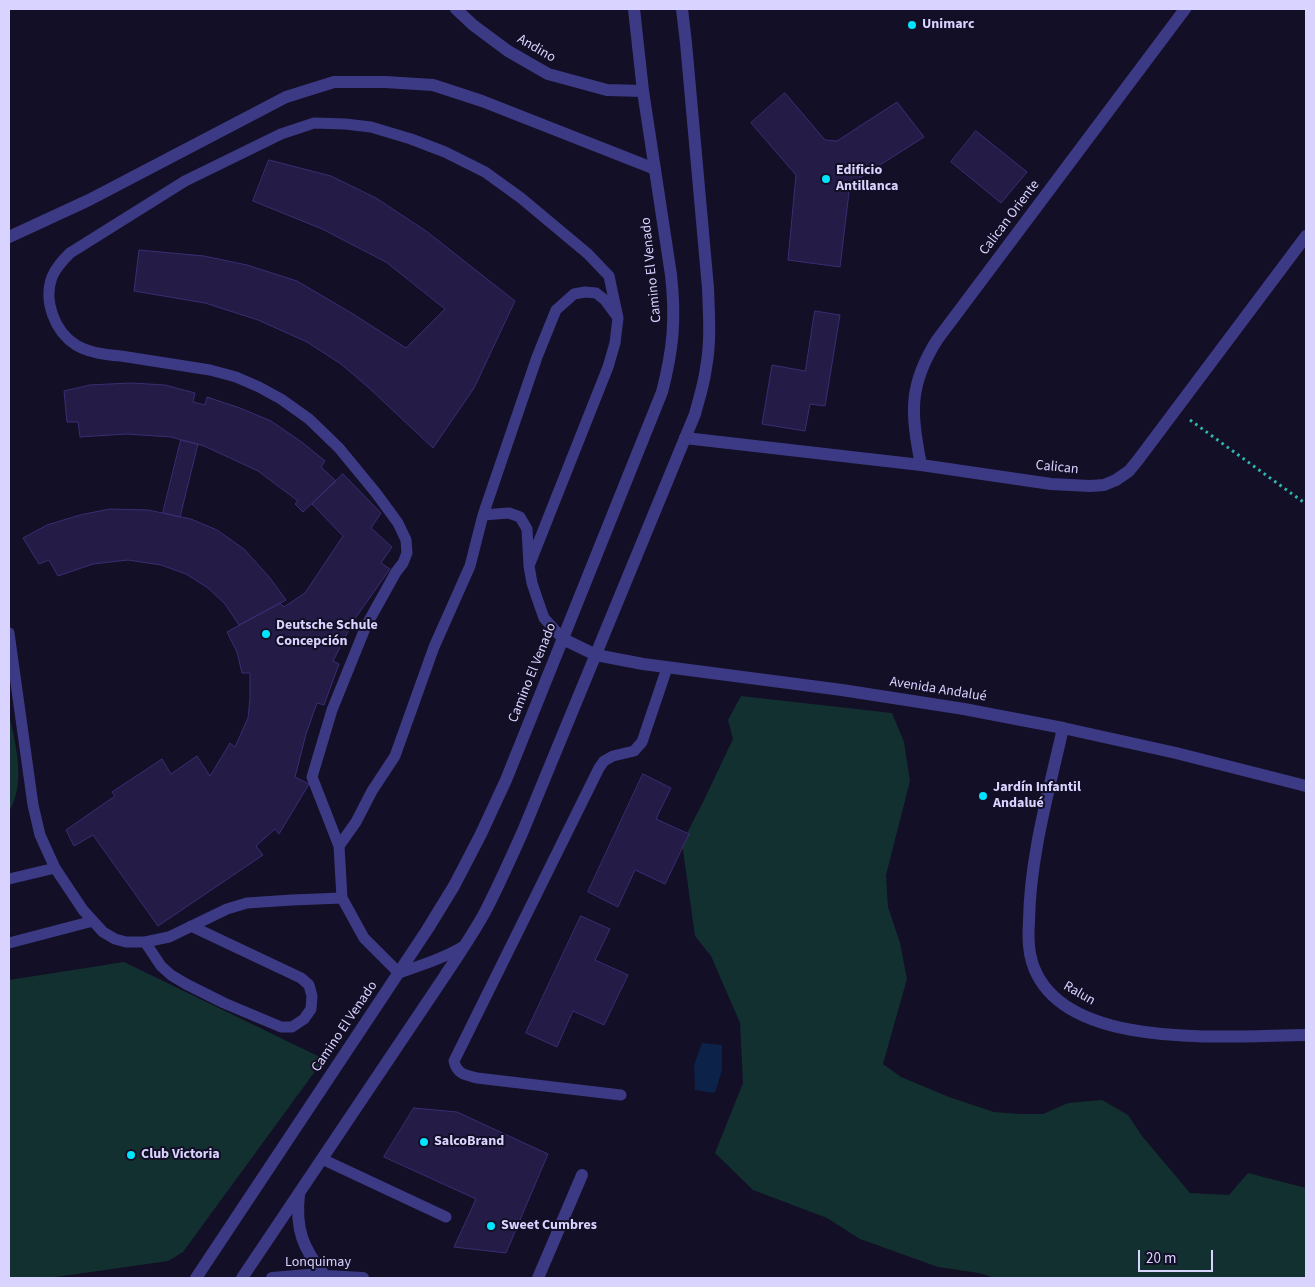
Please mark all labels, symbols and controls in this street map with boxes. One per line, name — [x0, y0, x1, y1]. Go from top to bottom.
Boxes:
place label: Unimarc — [922, 17, 975, 33]
marker: Unimarc — [906, 19, 918, 31]
street label: Andino — [514, 31, 558, 67]
place label: Edificio Antillanca — [836, 163, 898, 196]
marker: Edificio Antillanca — [820, 173, 832, 185]
street label: Calican Oriente — [976, 177, 1044, 259]
street label: Camino El Venado — [638, 216, 666, 324]
street label: Calican — [1035, 457, 1079, 479]
place label: Deutsche Schule Concepción — [276, 618, 378, 650]
street label: Camino El Venado — [505, 621, 561, 725]
marker: Deutsche Schule Concepción — [260, 628, 272, 640]
street label: Avenida Andalué — [888, 674, 988, 706]
place label: Jardín Infantil Andalué — [993, 780, 1081, 812]
marker: Jardín Infantil Andalué — [977, 790, 989, 802]
street label: Camino El Venado — [308, 978, 382, 1076]
street label: Ralun — [1060, 978, 1098, 1010]
place label: SalcoBrand — [434, 1134, 504, 1150]
marker: SalcoBrand — [418, 1136, 430, 1148]
place label: Club Victoria — [141, 1147, 220, 1163]
marker: Club Victoria — [125, 1149, 137, 1161]
place label: Sweet Cumbres — [501, 1218, 597, 1234]
marker: Sweet Cumbres — [485, 1220, 497, 1232]
scale bar — [1140, 1240, 1215, 1272]
text: 20 m — [1146, 1248, 1176, 1269]
street label: Lonquimay — [285, 1255, 351, 1271]

